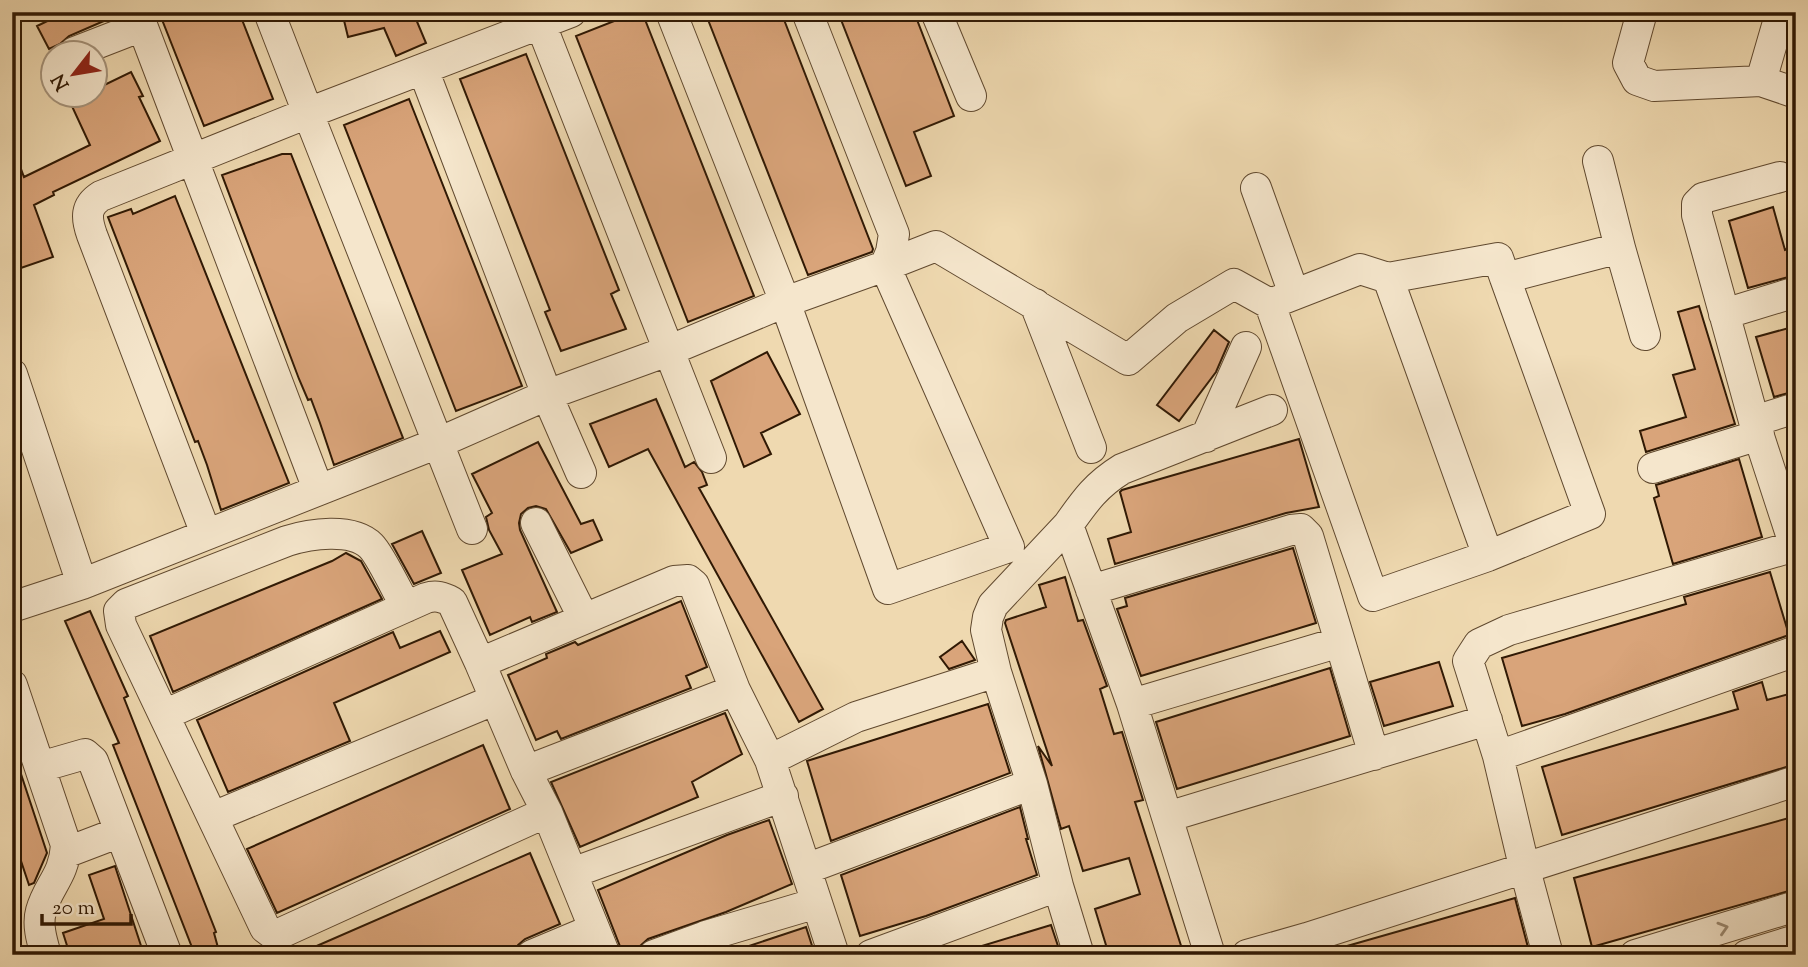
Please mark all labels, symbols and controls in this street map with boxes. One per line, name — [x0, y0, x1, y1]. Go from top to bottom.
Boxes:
north arrow — [38, 38, 108, 108]
text: N — [46, 68, 77, 95]
scale bar — [42, 883, 131, 927]
text: 20 m — [52, 894, 95, 924]
one-way arrow — [1717, 921, 1729, 936]

